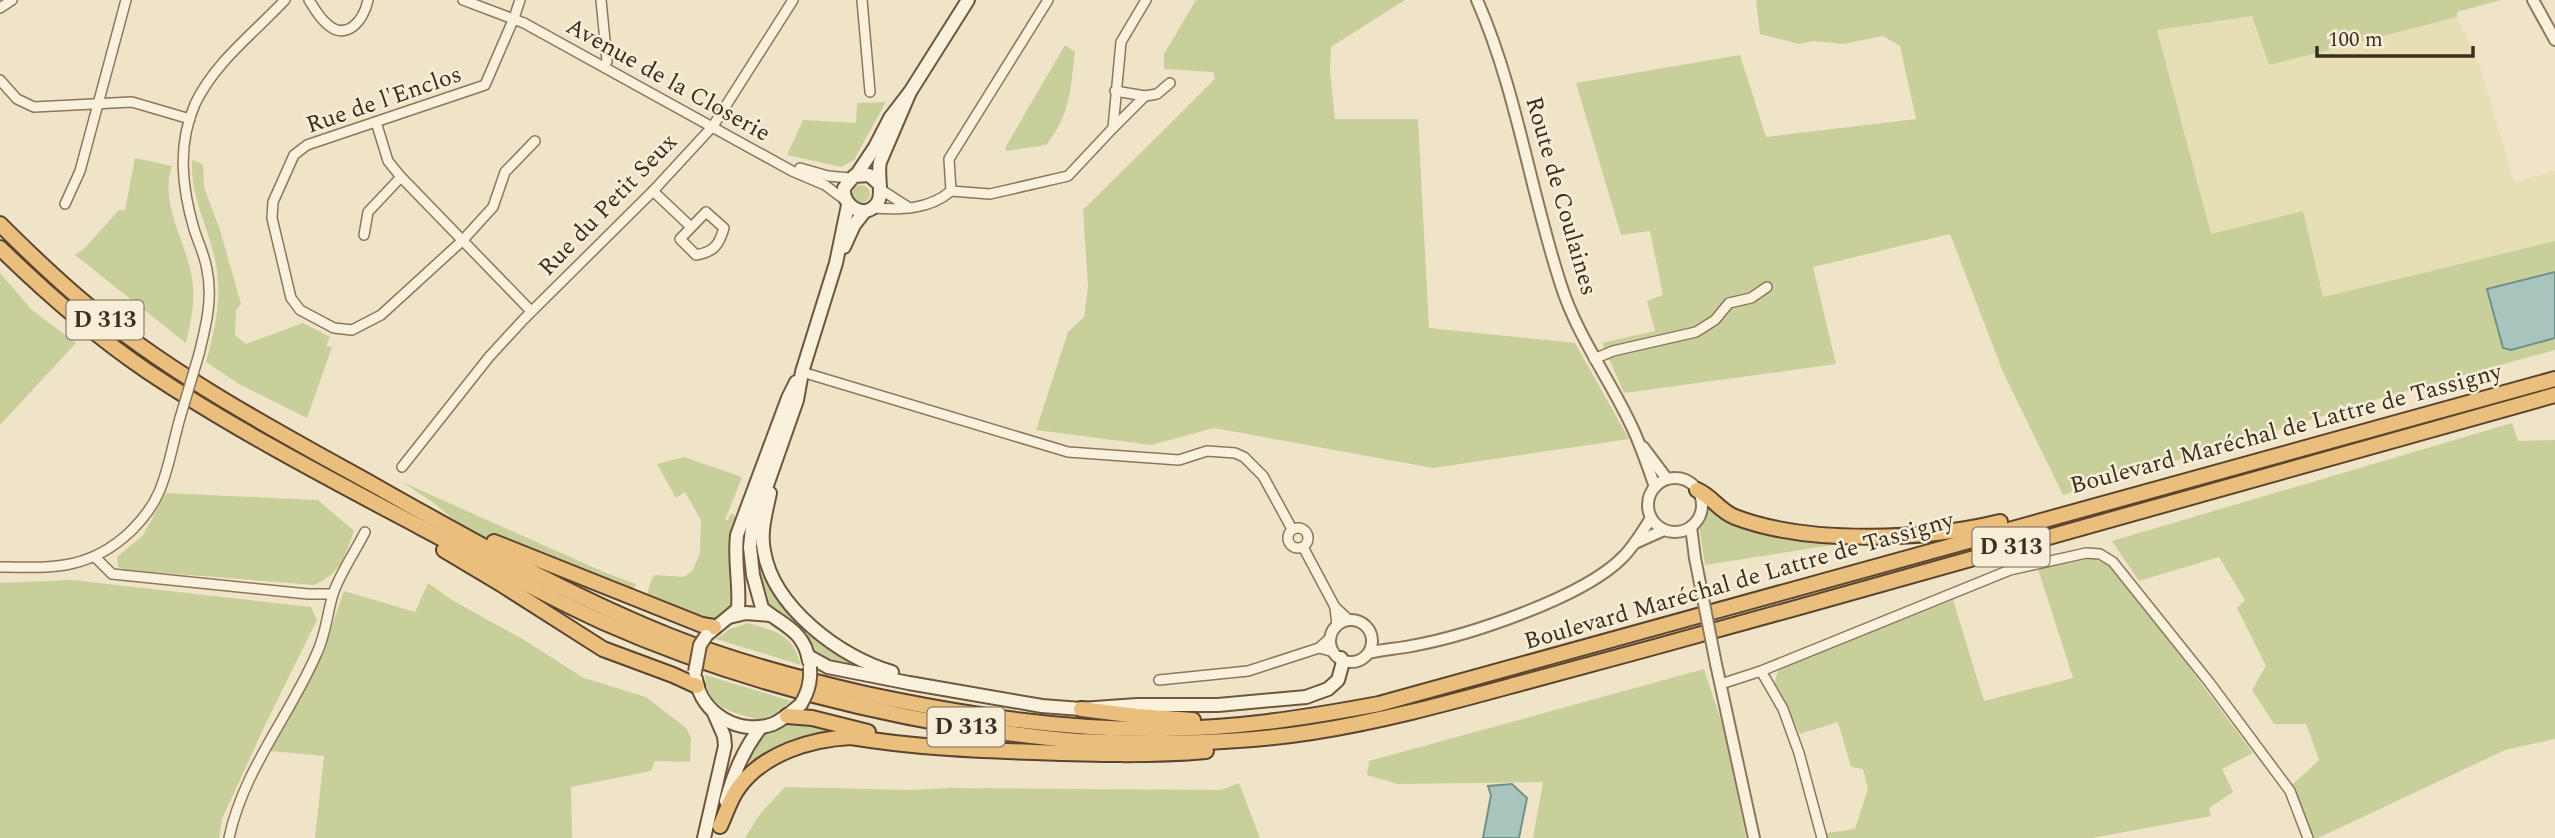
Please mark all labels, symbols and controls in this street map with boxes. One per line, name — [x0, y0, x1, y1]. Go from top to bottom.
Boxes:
street label: Avenue de la Closerie — [559, 9, 777, 151]
scale bar — [2317, 14, 2473, 58]
text: 100 m — [2328, 24, 2383, 56]
street label: Rue de l'Enclos — [301, 57, 467, 143]
street label: Route de Coulaines — [1515, 92, 1607, 300]
street label: Rue du Petit Seux — [530, 125, 686, 285]
road number: D 313 — [66, 300, 144, 340]
street label: Boulevard Maréchal de Lattre de Tassigny — [2066, 354, 2507, 504]
street label: Boulevard Maréchal de Lattre de Tassigny — [1520, 502, 1960, 660]
road number: D 313 — [1972, 527, 2050, 566]
road number: D 313 — [928, 708, 1004, 747]

